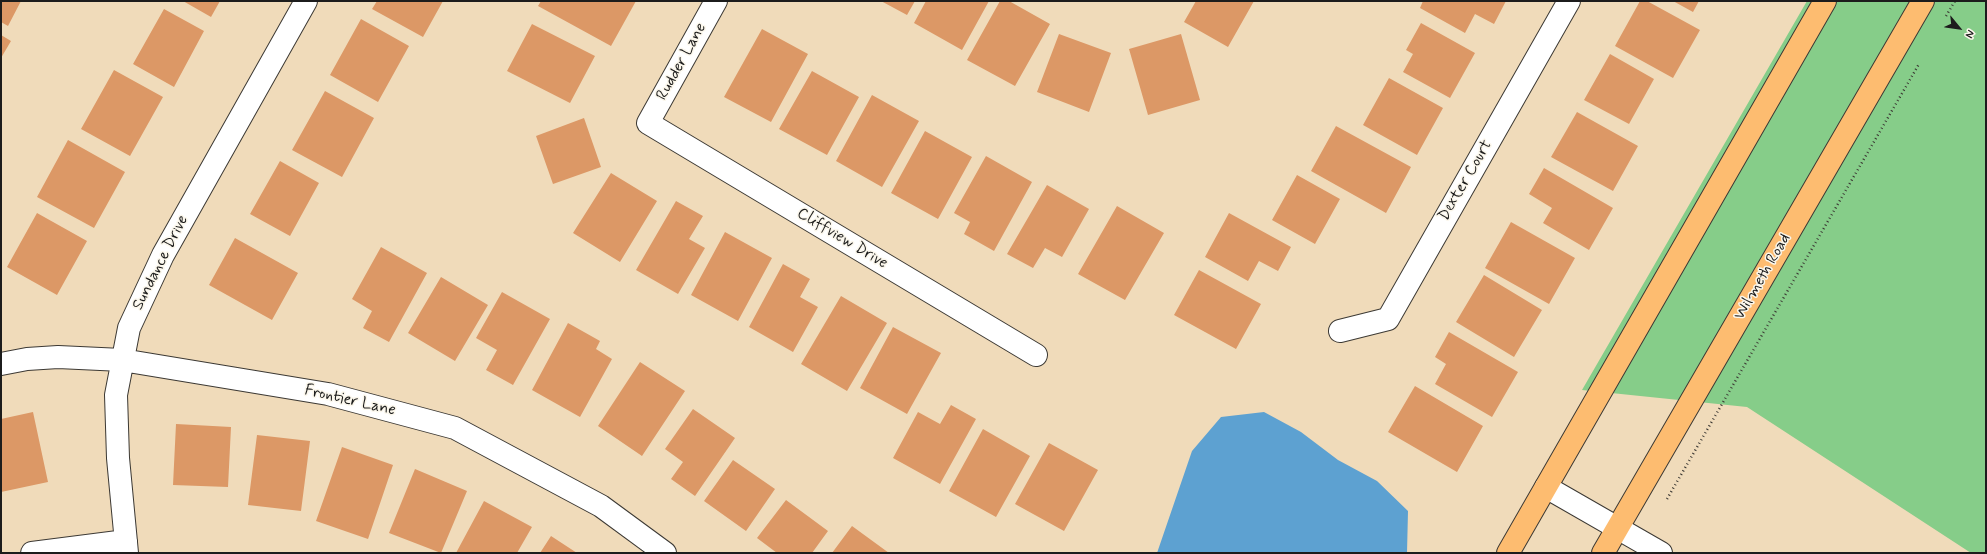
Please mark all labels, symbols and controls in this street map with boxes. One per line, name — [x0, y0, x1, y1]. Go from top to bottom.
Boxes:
north arrow — [1939, 8, 1979, 48]
street label: Rudder Lane — [653, 20, 711, 104]
text: N — [1962, 27, 1977, 40]
street label: Dexter Court — [1435, 137, 1497, 225]
street label: Cliffview Drive — [793, 204, 891, 274]
street label: Sundance Drive — [129, 212, 193, 314]
street label: Wilmeth Road — [1731, 230, 1795, 324]
street label: Frontier Lane — [303, 381, 397, 421]

